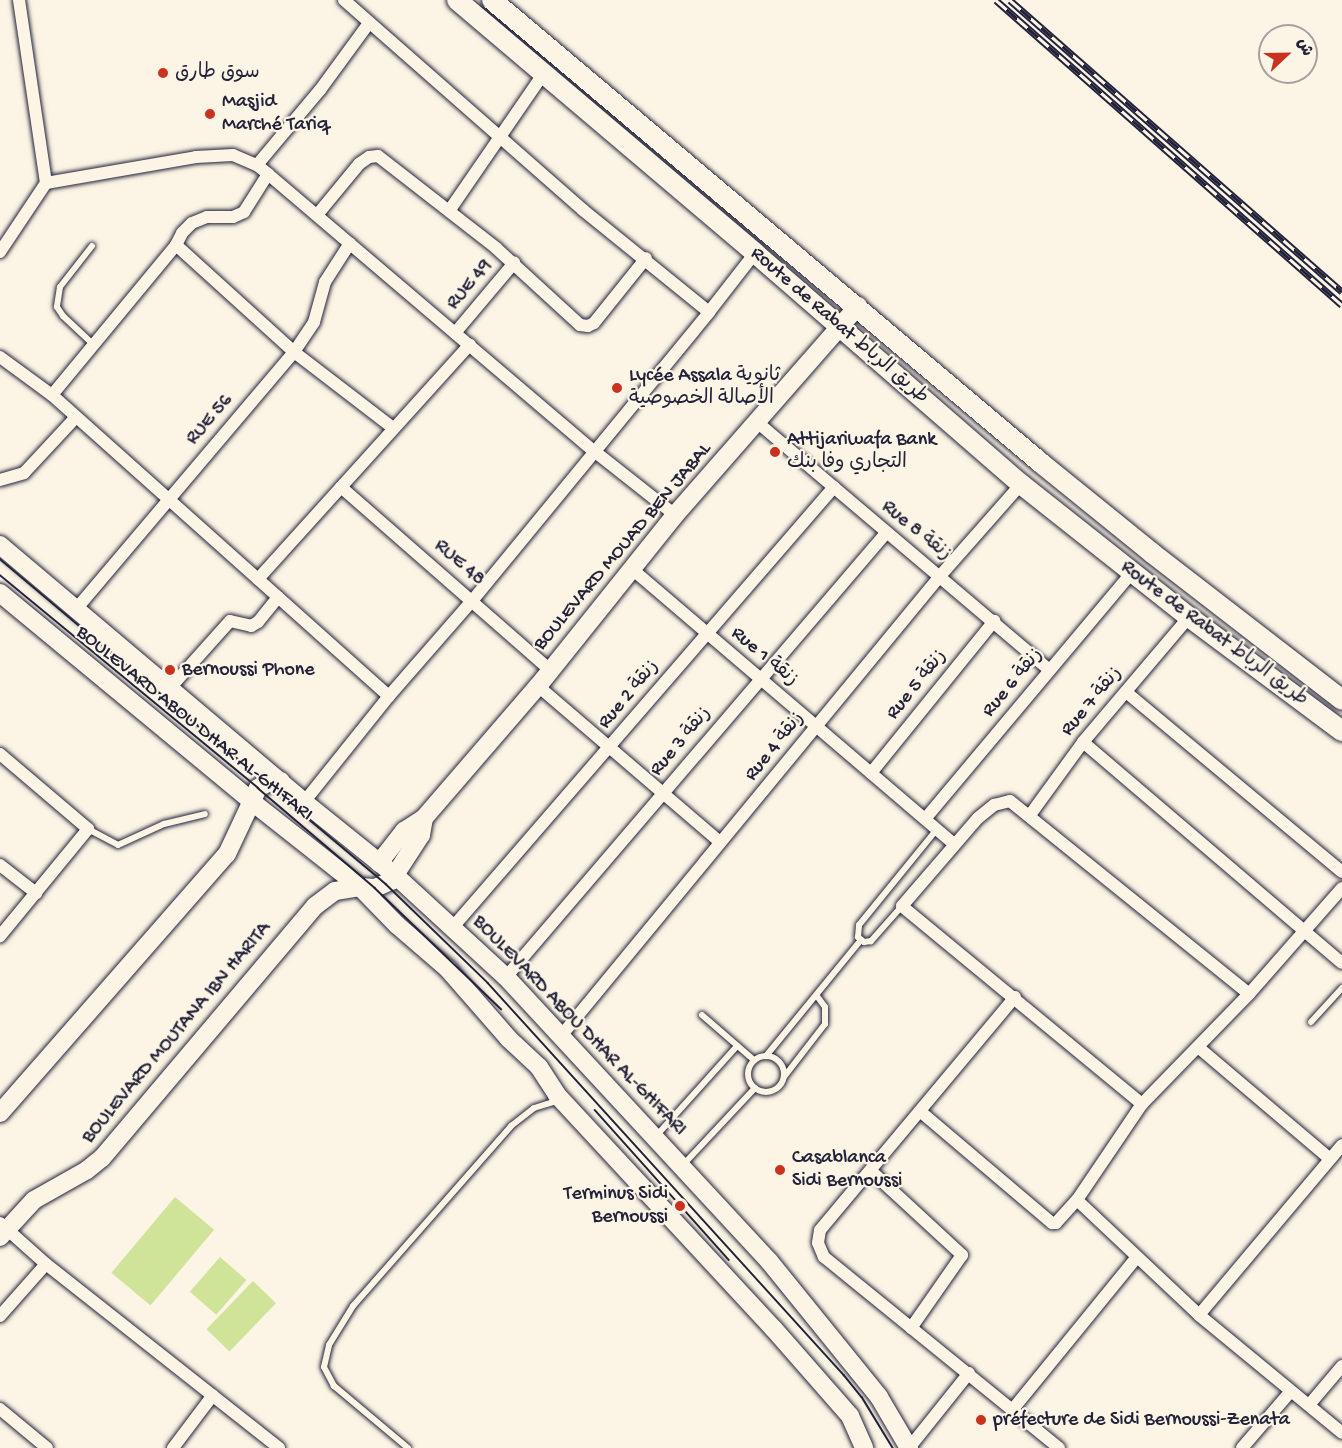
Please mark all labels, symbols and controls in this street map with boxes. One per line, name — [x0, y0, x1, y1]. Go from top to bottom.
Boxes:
north arrow — [1258, 24, 1318, 84]
text: ش — [1291, 36, 1315, 60]
place label: سوق طارق — [175, 61, 260, 85]
marker: سوق طارق — [156, 66, 170, 80]
place label: Masjid Marché Tariq — [222, 90, 329, 137]
marker: Masjid Marché Tariq — [203, 107, 217, 121]
street label: Route de Rabat طريق الرباط — [745, 242, 933, 410]
street label: RUE 49 — [442, 255, 498, 315]
place label: Lycée Assala ثانوية الأصالة الخصوصية — [629, 365, 780, 412]
marker: Lycée Assala ثانوية الأصالة الخصوصية — [610, 381, 624, 395]
street label: RUE 56 — [181, 390, 239, 450]
place label: Attijariwafa Bank التجاري وفا بنك — [787, 428, 936, 475]
street label: BOULEVARD MOUAD BEN JABAL — [529, 438, 717, 656]
marker: Attijariwafa Bank التجاري وفا بنك — [768, 445, 782, 459]
street label: Rue 8 زنقة — [876, 495, 956, 567]
street label: RUE 48 — [429, 534, 489, 592]
street label: Route de Rabat طريق الرباط — [1116, 556, 1312, 712]
street label: BOULEVARD ABOU DHAR AL-GHIFARI — [71, 621, 317, 827]
street label: Rue 1 زنقة — [725, 622, 803, 692]
street label: Rue 6 زنقة — [977, 644, 1049, 722]
street label: Rue 5 زنقة — [882, 645, 952, 725]
street label: Rue 2 زنقة — [593, 656, 665, 734]
place label: Bernoussi Phone — [182, 658, 315, 682]
marker: Bernoussi Phone — [163, 663, 177, 677]
street label: Rue 7 زنقة — [1056, 663, 1128, 741]
street label: Rue 3 زنقة — [645, 703, 717, 781]
street label: Rue 4 زنقة — [740, 708, 810, 786]
street label: BOULEVARD ABOU DHAR AL-GHIFARI — [467, 910, 691, 1142]
street label: BOULEVARD MOUTANA IBN HARITA — [77, 917, 277, 1149]
place label: Casablanca Sidi Bernoussi — [792, 1146, 902, 1193]
marker: Casablanca Sidi Bernoussi — [773, 1163, 787, 1177]
place label: Terminus Sidi Bernoussi — [564, 1182, 668, 1229]
marker: Terminus Sidi Bernoussi — [673, 1199, 687, 1213]
place label: préfecture de Sidi Bernoussi-Zenata — [993, 1408, 1290, 1432]
marker: préfecture de Sidi Bernoussi-Zenata — [974, 1413, 988, 1427]

